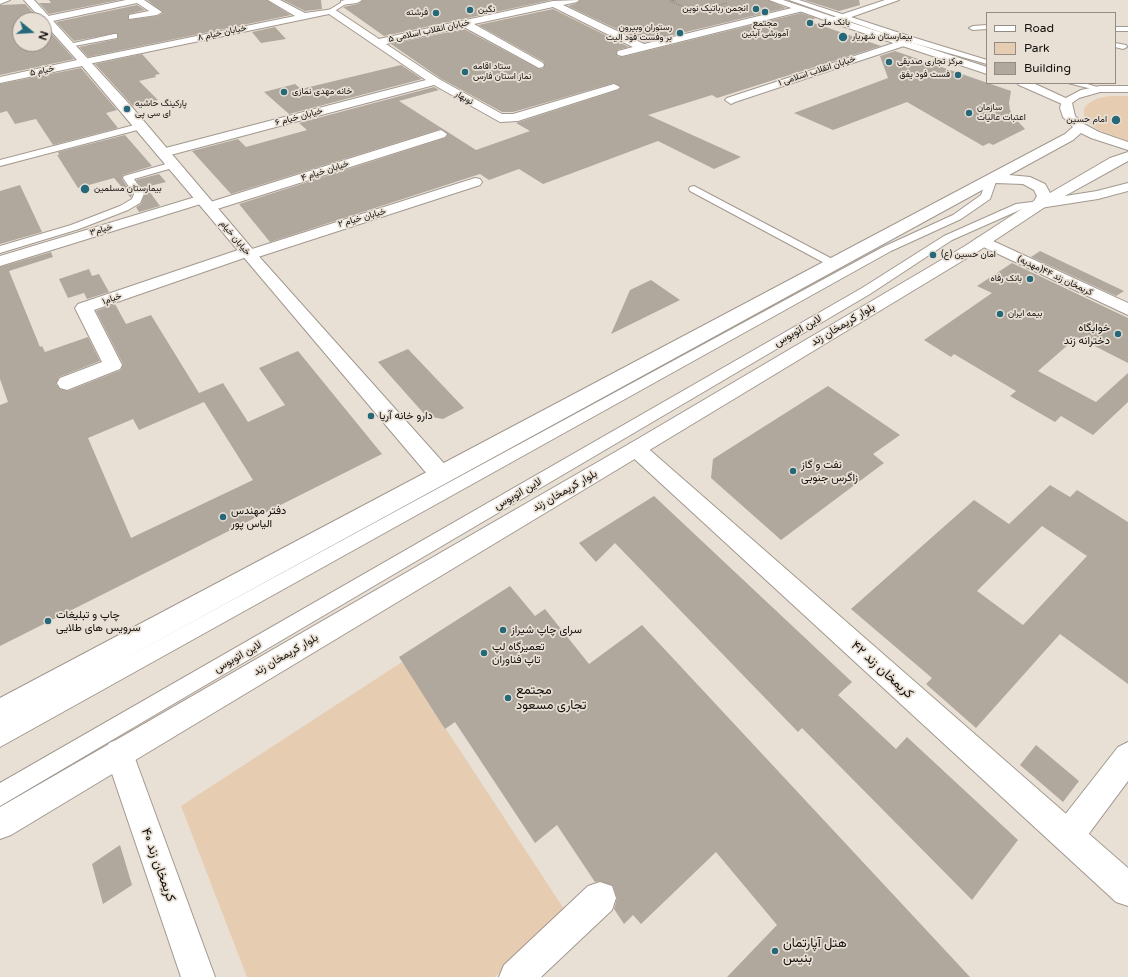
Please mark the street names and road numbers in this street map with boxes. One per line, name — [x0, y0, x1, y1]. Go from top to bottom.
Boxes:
street label: خیابان انقلاب اسلامی ۵ — [387, 17, 471, 45]
street label: خیابان خیام ۸ — [197, 23, 247, 43]
street label: خیابان انقلاب اسلامی ۱ — [777, 53, 857, 89]
street label: ۵ خیام — [29, 63, 55, 79]
street label: نوبهار — [453, 89, 475, 107]
street label: خیابان خیام ۶ — [274, 105, 324, 129]
street label: خیابان خیام ۴ — [300, 158, 350, 184]
street label: خیابان خیام ۲ — [337, 206, 387, 230]
street label: خیابان خیام — [217, 218, 253, 258]
street label: خیام۳ — [88, 221, 114, 239]
street label: کریمخان زند ۴۴(مهدیه) — [1016, 254, 1094, 298]
street label: ۱خیام — [101, 291, 123, 307]
street label: بلوار کریمخان زند — [809, 301, 877, 349]
street label: لاین اتوبوس — [772, 312, 824, 350]
street label: بلوار کریمخان زند — [530, 467, 600, 515]
street label: لاین اتوبوس — [492, 475, 544, 513]
street label: بلوار کریمخان زند — [251, 631, 321, 679]
street label: لاین اتوبوس — [212, 638, 264, 676]
street label: کریمخان زند ۴۲ — [848, 638, 916, 702]
street label: کریمخان زند ۴۰ — [137, 826, 179, 904]

